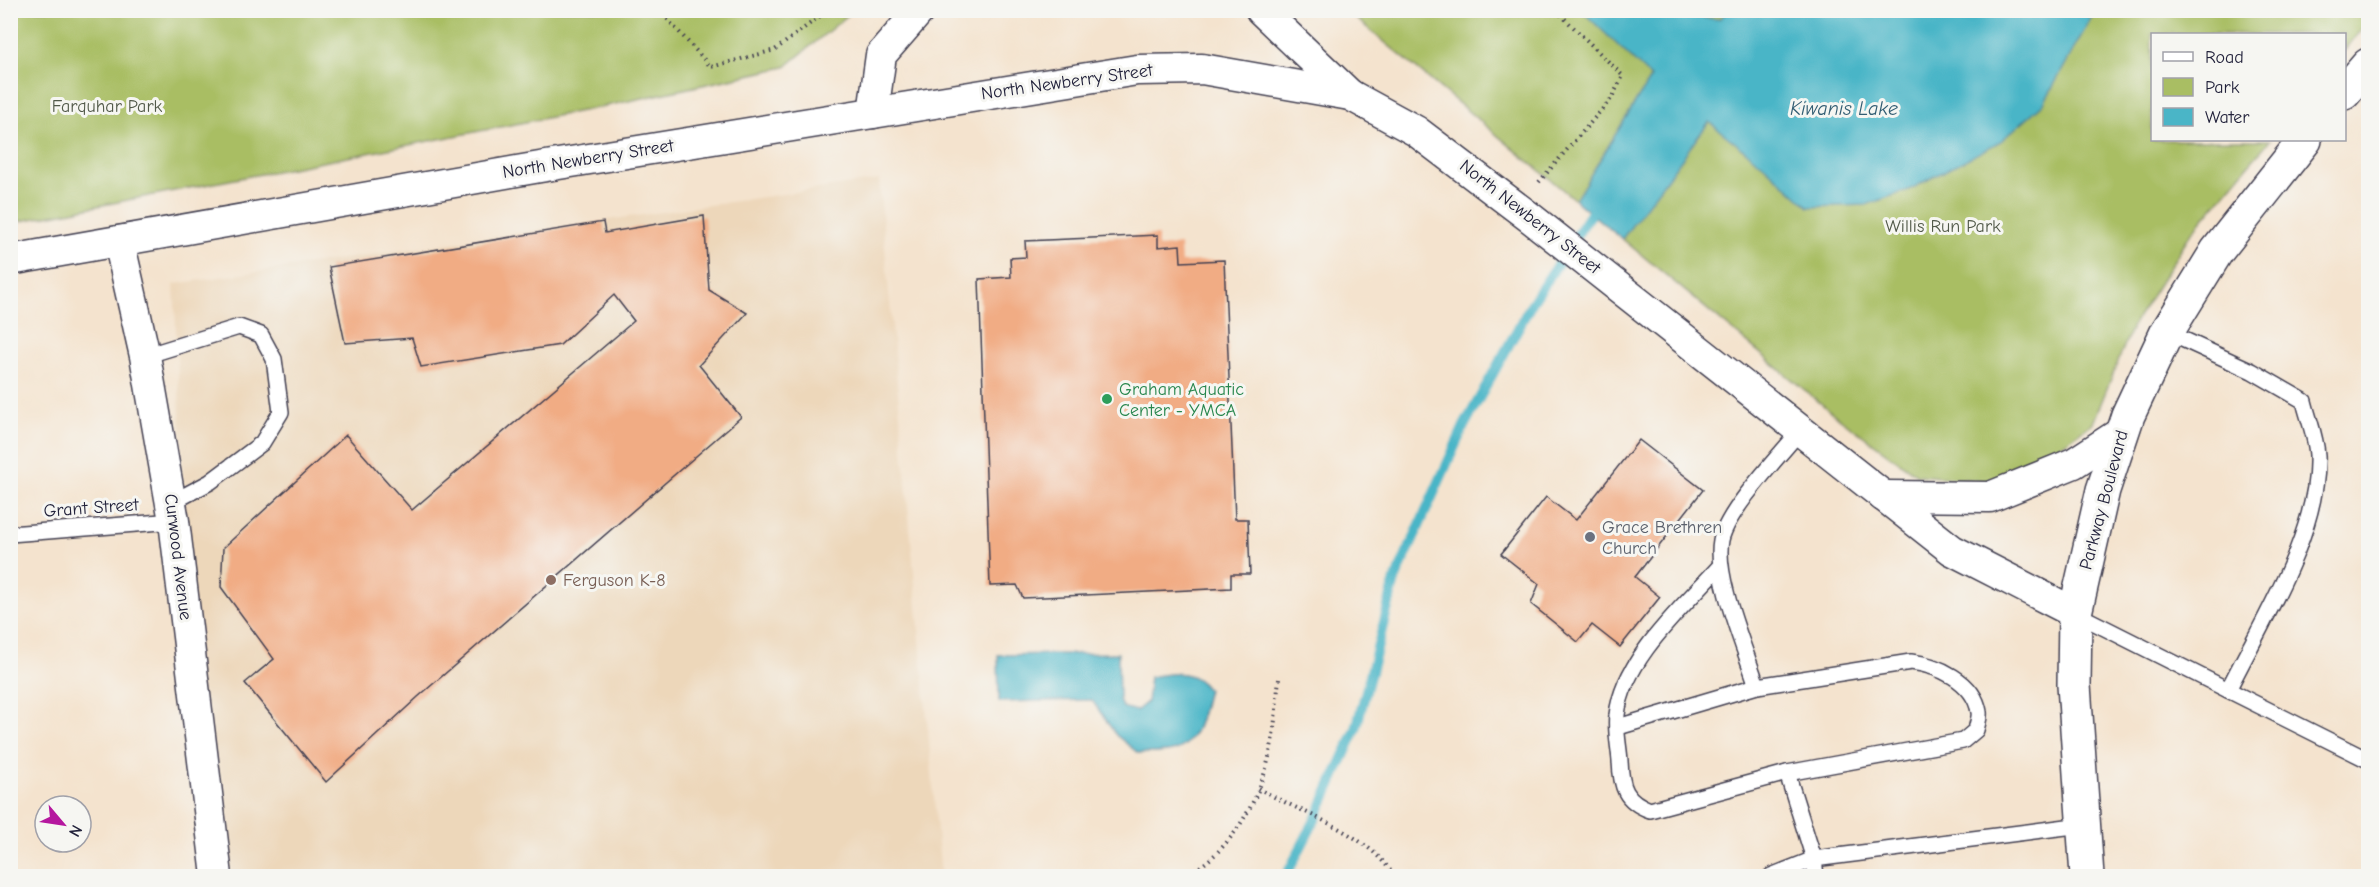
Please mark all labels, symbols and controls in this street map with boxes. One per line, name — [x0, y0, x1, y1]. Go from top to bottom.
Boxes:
legend — [2151, 33, 2346, 141]
text: Road — [2205, 47, 2244, 68]
street label: North Newberry Street — [980, 59, 1155, 104]
text: Park — [2205, 77, 2240, 98]
park label: Farquhar Park — [52, 96, 163, 117]
water label: Kiwanis Lake — [1790, 97, 1898, 120]
text: Water — [2205, 107, 2250, 128]
street label: North Newberry Street — [501, 135, 676, 183]
street label: North Newberry Street — [1455, 155, 1605, 279]
park label: Willis Run Park — [1885, 216, 2001, 237]
place label: Graham Aquatic Center - YMCA — [1119, 379, 1244, 421]
marker: Graham Aquatic Center - YMCA — [1100, 392, 1114, 406]
street label: Parkway Boulevard — [2075, 428, 2133, 572]
street label: Curwood Avenue — [160, 493, 196, 621]
street label: Grant Street — [43, 494, 140, 522]
place label: Grace Brethren Church — [1602, 517, 1722, 559]
marker: Grace Brethren Church — [1583, 530, 1597, 544]
place label: Ferguson K-8 — [563, 570, 666, 591]
marker: Ferguson K-8 — [544, 573, 558, 587]
north arrow — [33, 794, 93, 854]
text: N — [65, 822, 86, 840]

